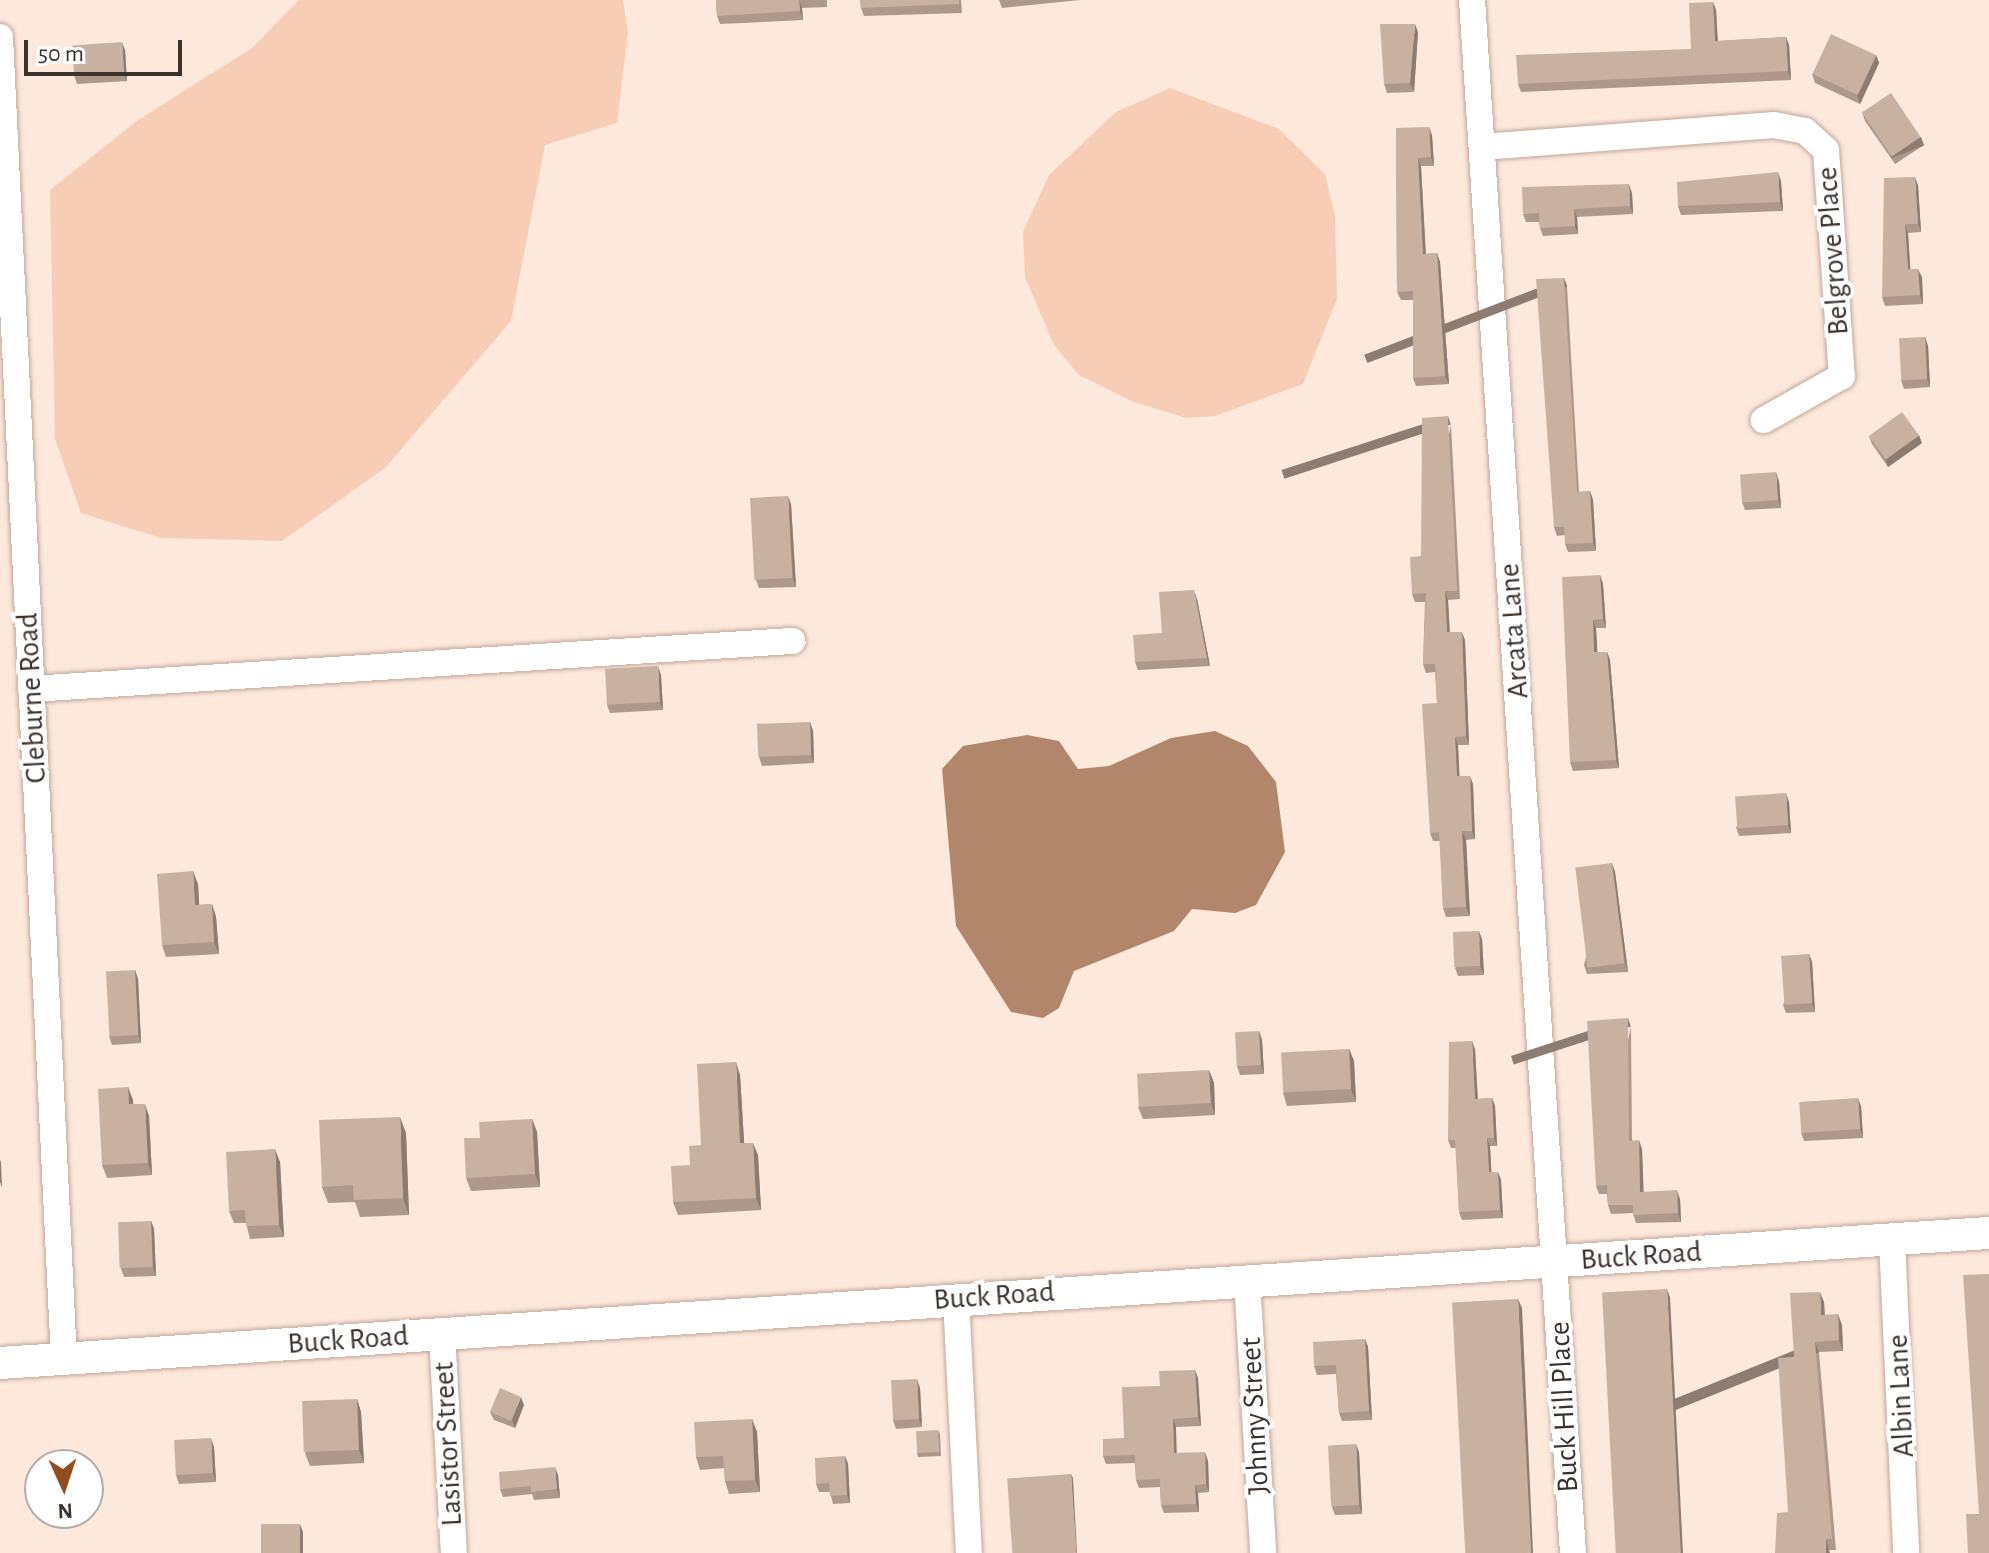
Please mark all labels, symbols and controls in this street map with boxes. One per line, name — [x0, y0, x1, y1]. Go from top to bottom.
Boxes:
scale bar — [28, 24, 186, 74]
text: 50 m — [38, 42, 84, 66]
street label: Belgrove Place — [1809, 166, 1857, 336]
street label: Arcata Lane — [1491, 562, 1537, 700]
street label: Cleburne Road — [10, 612, 54, 784]
street label: Buck Road — [1579, 1234, 1703, 1278]
street label: Buck Road — [932, 1274, 1056, 1318]
street label: Buck Road — [286, 1318, 410, 1362]
street label: Buck Hill Place — [1542, 1321, 1586, 1493]
street label: Albin Lane — [1880, 1334, 1922, 1458]
street label: Johnny Street — [1233, 1337, 1277, 1495]
street label: Lasistor Street — [426, 1361, 470, 1527]
north arrow — [24, 1449, 104, 1529]
text: N — [57, 1500, 73, 1522]

